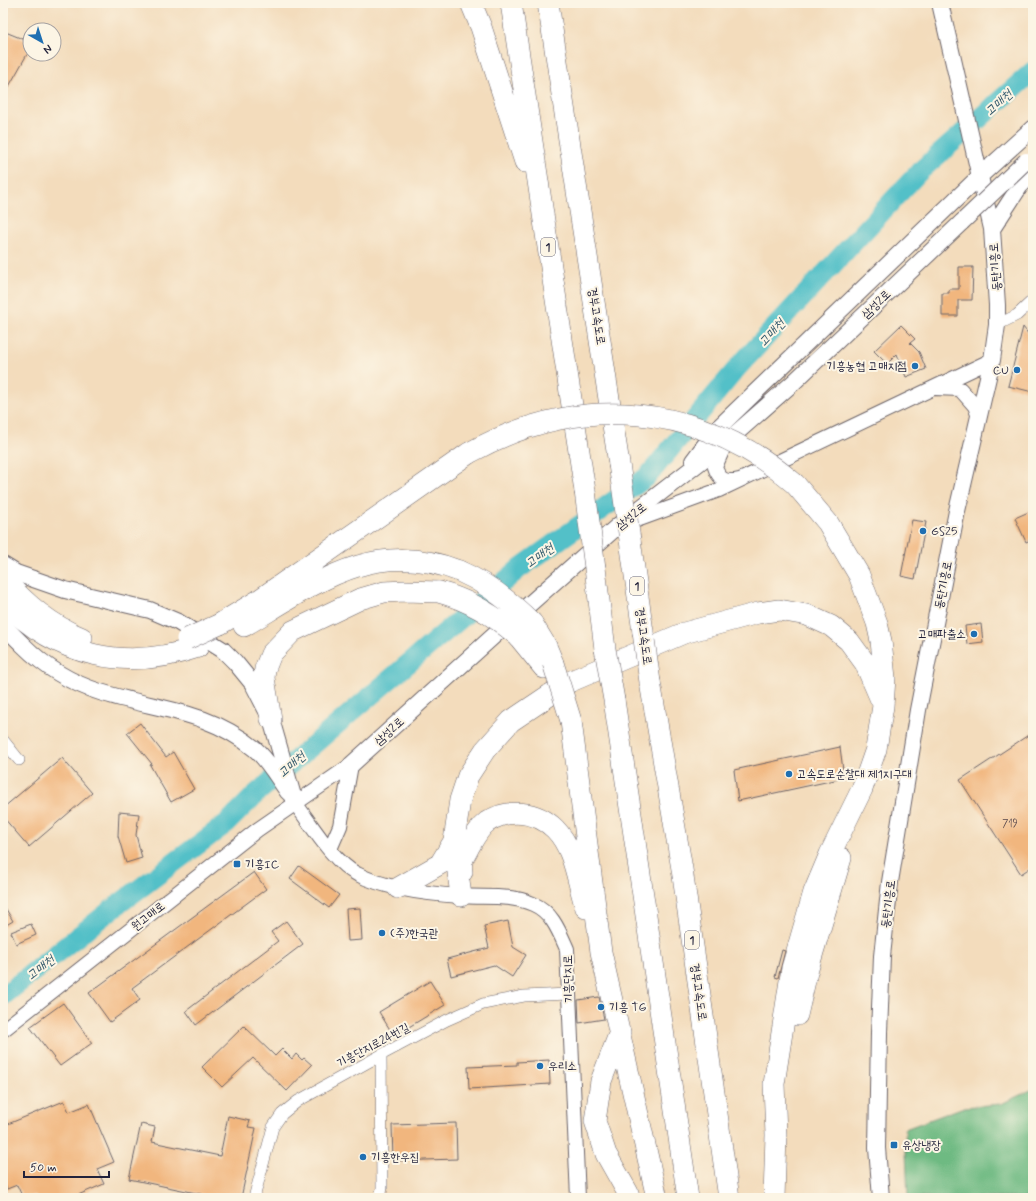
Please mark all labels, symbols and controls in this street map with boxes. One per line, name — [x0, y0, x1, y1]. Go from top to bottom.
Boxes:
north arrow — [22, 22, 62, 62]
text: N — [40, 41, 55, 57]
water label: 고매천 — [982, 85, 1017, 120]
road number: 1 — [541, 238, 555, 256]
street label: 동탄기흥로 — [986, 242, 1006, 292]
street label: 경부고속도로 — [584, 286, 608, 346]
street label: 삼성2로 — [859, 287, 895, 323]
water label: 고매천 — [755, 315, 790, 350]
place label: 기흥농협 고매지점 — [827, 359, 907, 375]
marker: 기흥농협 고매지점 — [910, 361, 920, 371]
place label: CU — [993, 363, 1009, 379]
marker: CU — [1012, 365, 1022, 375]
street label: 삼성2로 — [613, 500, 650, 534]
place label: GS25 — [931, 524, 957, 540]
marker: GS25 — [918, 526, 928, 536]
water label: 고매천 — [522, 539, 559, 572]
street label: 동탄기흥로 — [932, 560, 956, 610]
road number: 1 — [630, 577, 644, 595]
street label: 경부고속도로 — [631, 606, 655, 666]
place label: 고매파출소 — [918, 627, 966, 643]
marker: 고매파출소 — [969, 629, 979, 639]
street label: 삼성2로 — [371, 714, 408, 749]
water label: 고매천 — [275, 747, 311, 782]
place label: 고속도로순찰대 제1지구대 — [797, 767, 912, 783]
marker: 고속도로순찰대 제1지구대 — [784, 769, 794, 779]
house number: 719 — [1002, 818, 1018, 831]
place label: 기흥IC — [245, 857, 280, 873]
marker: 기흥IC — [232, 859, 242, 869]
street label: 동탄기흥로 — [878, 879, 900, 929]
street label: 원고매로 — [128, 899, 169, 935]
place label: (주)한국관 — [390, 926, 438, 942]
marker: (주)한국관 — [377, 928, 387, 938]
road number: 1 — [685, 931, 699, 949]
water label: 고매천 — [23, 951, 60, 985]
street label: 기흥단지로 — [561, 955, 577, 1003]
street label: 경부고속도로 — [686, 962, 710, 1022]
place label: 기흥 TG — [609, 1000, 647, 1016]
marker: 기흥 TG — [596, 1002, 606, 1012]
street label: 기흥단지로24번길 — [334, 1020, 413, 1072]
place label: 우리소 — [548, 1059, 577, 1075]
marker: 우리소 — [535, 1061, 545, 1071]
place label: 유상냉장 — [902, 1138, 941, 1154]
marker: 유상냉장 — [889, 1140, 899, 1150]
place label: 기흥한우집 — [371, 1150, 419, 1166]
marker: 기흥한우집 — [358, 1152, 368, 1162]
scale bar — [24, 1153, 109, 1179]
text: 50 m — [30, 1160, 57, 1176]

